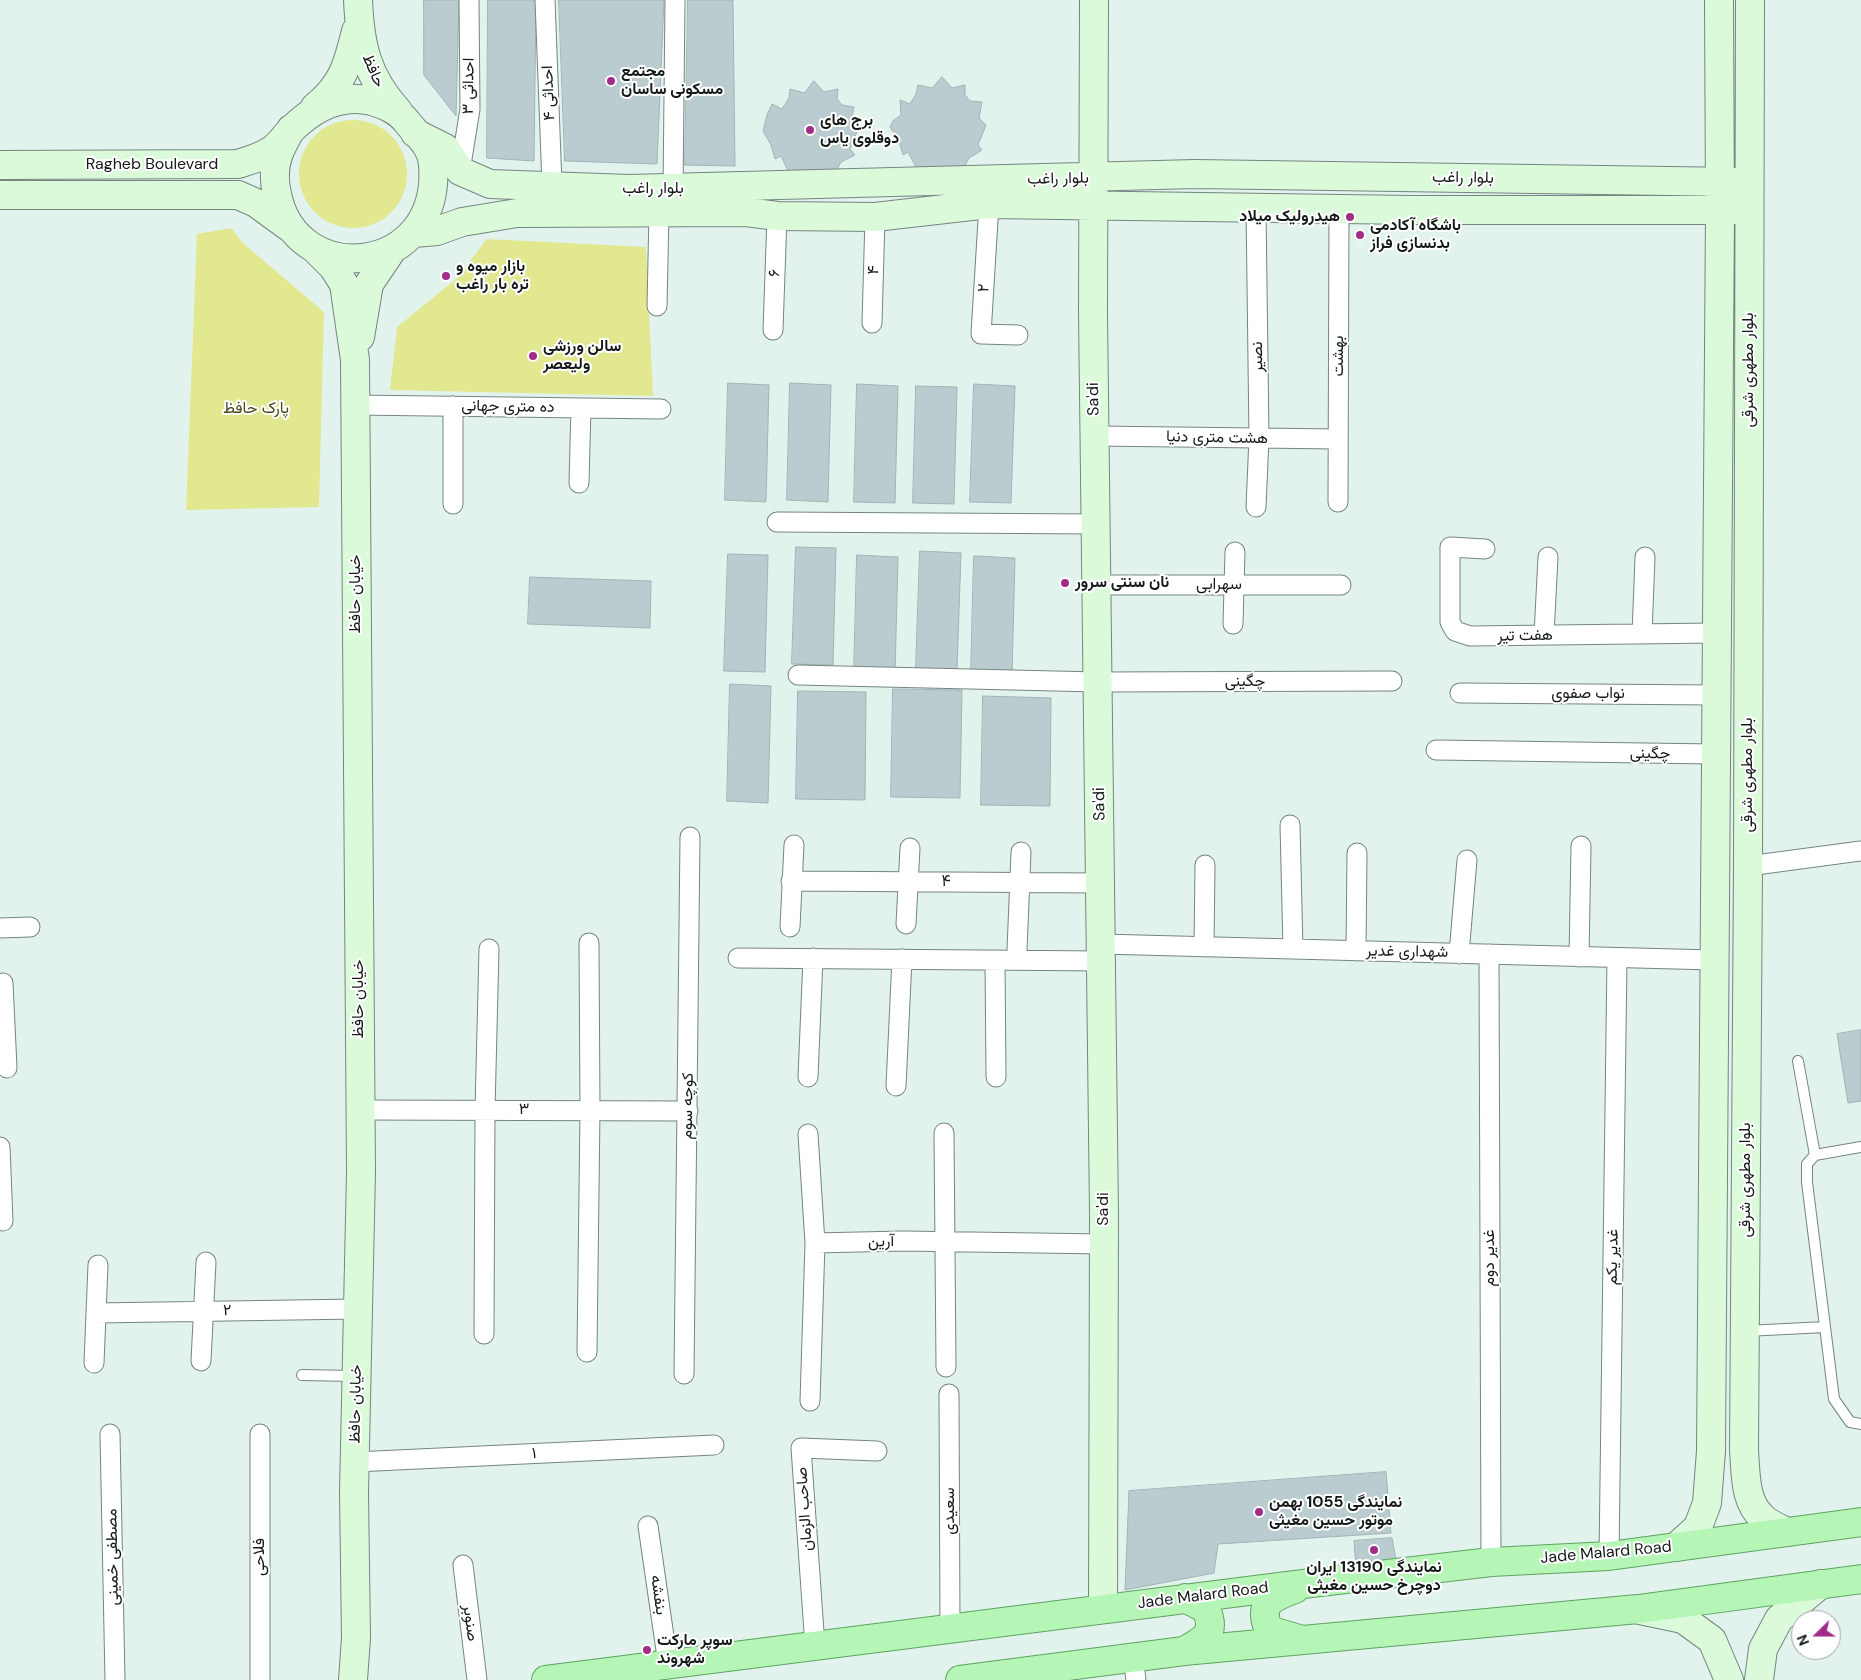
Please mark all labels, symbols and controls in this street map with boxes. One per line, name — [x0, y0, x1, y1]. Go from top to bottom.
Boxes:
street label: حافظ — [357, 51, 389, 91]
street label: احداثی ۳ — [459, 57, 479, 115]
place label: مجتمع مسکونی ساسان — [621, 62, 723, 100]
street label: احداثی ۴ — [538, 65, 560, 121]
marker: مجتمع مسکونی ساسان — [605, 75, 617, 87]
place label: برج های دوقلوی یاس — [820, 111, 899, 149]
marker: برج های دوقلوی یاس — [804, 124, 816, 136]
street label: Ragheb Boulevard — [86, 155, 218, 175]
street label: بلوار راغب — [1432, 168, 1494, 188]
street label: بلوار راغب — [1027, 169, 1089, 189]
street label: بلوار راغب — [622, 179, 684, 199]
place label: هیدرولیک میلاد — [1239, 207, 1340, 227]
marker: هیدرولیک میلاد — [1344, 211, 1356, 223]
place label: باشگاه آکادمی بدنسازی فراز — [1370, 216, 1461, 254]
marker: باشگاه آکادمی بدنسازی فراز — [1354, 229, 1366, 241]
place label: بازار میوه و تره بار راغب — [456, 257, 529, 295]
street label: ۴ — [864, 265, 884, 275]
street label: ۶ — [765, 269, 785, 277]
marker: بازار میوه و تره بار راغب — [440, 270, 452, 282]
street label: ۲ — [974, 283, 994, 293]
street label: بلوار مطهری شرقی — [1739, 313, 1759, 427]
street label: بهشت — [1329, 335, 1349, 377]
place label: سالن ورزشی ولیعصر — [543, 337, 621, 375]
street label: نصیر — [1248, 341, 1268, 373]
marker: سالن ورزشی ولیعصر — [527, 350, 539, 362]
street label: Sa'di — [1084, 382, 1104, 416]
street label: ده متری جهانی — [461, 397, 555, 417]
park label: پارک حافظ — [223, 399, 289, 419]
street label: هشت متری دنیا — [1166, 428, 1268, 448]
street label: خیابان حافظ — [346, 554, 366, 634]
place label: نان سنتی سرور — [1075, 573, 1169, 593]
street label: سهرابی — [1196, 575, 1242, 595]
marker: نان سنتی سرور — [1059, 577, 1071, 589]
street label: هفت تیر — [1497, 626, 1553, 646]
street label: چگینی — [1225, 672, 1265, 692]
street label: نواب صفوی — [1551, 684, 1625, 704]
street label: بلوار مطهری شرقی — [1738, 718, 1758, 832]
street label: چگینی — [1630, 744, 1670, 764]
street label: Sa'di — [1090, 787, 1110, 821]
street label: ۴ — [941, 872, 951, 892]
street label: شهداری غدیر — [1366, 942, 1448, 962]
street label: خیابان حافظ — [349, 959, 369, 1039]
street label: کوچه سوم — [678, 1072, 698, 1140]
street label: ۳ — [519, 1100, 529, 1120]
street label: بلوار مطهری شرقی — [1736, 1123, 1756, 1237]
street label: Sa'di — [1094, 1192, 1114, 1226]
street label: غدیر دوم — [1480, 1229, 1500, 1287]
street label: غدیر یکم — [1603, 1229, 1623, 1285]
street label: آرین — [868, 1232, 894, 1252]
street label: ۲ — [223, 1301, 231, 1321]
street label: خیابان حافظ — [346, 1364, 366, 1444]
street label: ۱ — [531, 1444, 537, 1464]
street label: صاحب الزمان — [792, 1466, 818, 1552]
street label: سعیدی — [940, 1487, 960, 1535]
place label: نمایندگی 1055 بهمن موتور حسین مغیثی — [1269, 1493, 1402, 1531]
marker: نمایندگی 1055 بهمن موتور حسین مغیثی — [1253, 1506, 1265, 1518]
street label: مصطفی خمینی — [103, 1508, 123, 1606]
street label: فلاحی — [250, 1538, 270, 1576]
street label: Jade Malard Road — [1540, 1538, 1672, 1568]
marker: نمایندگی 13190 ایران دوچرخ حسین مغیثی — [1368, 1544, 1380, 1556]
place label: نمایندگی 13190 ایران دوچرخ حسین مغیثی — [1306, 1558, 1442, 1596]
street label: بنفشه — [646, 1574, 670, 1616]
street label: Jade Malard Road — [1136, 1578, 1270, 1614]
street label: صنوبر — [458, 1604, 482, 1642]
north arrow — [1791, 1610, 1841, 1660]
place label: سوپر مارکت شهروند — [657, 1631, 732, 1669]
text: N — [1793, 1632, 1813, 1648]
marker: سوپر مارکت شهروند — [641, 1644, 653, 1656]

